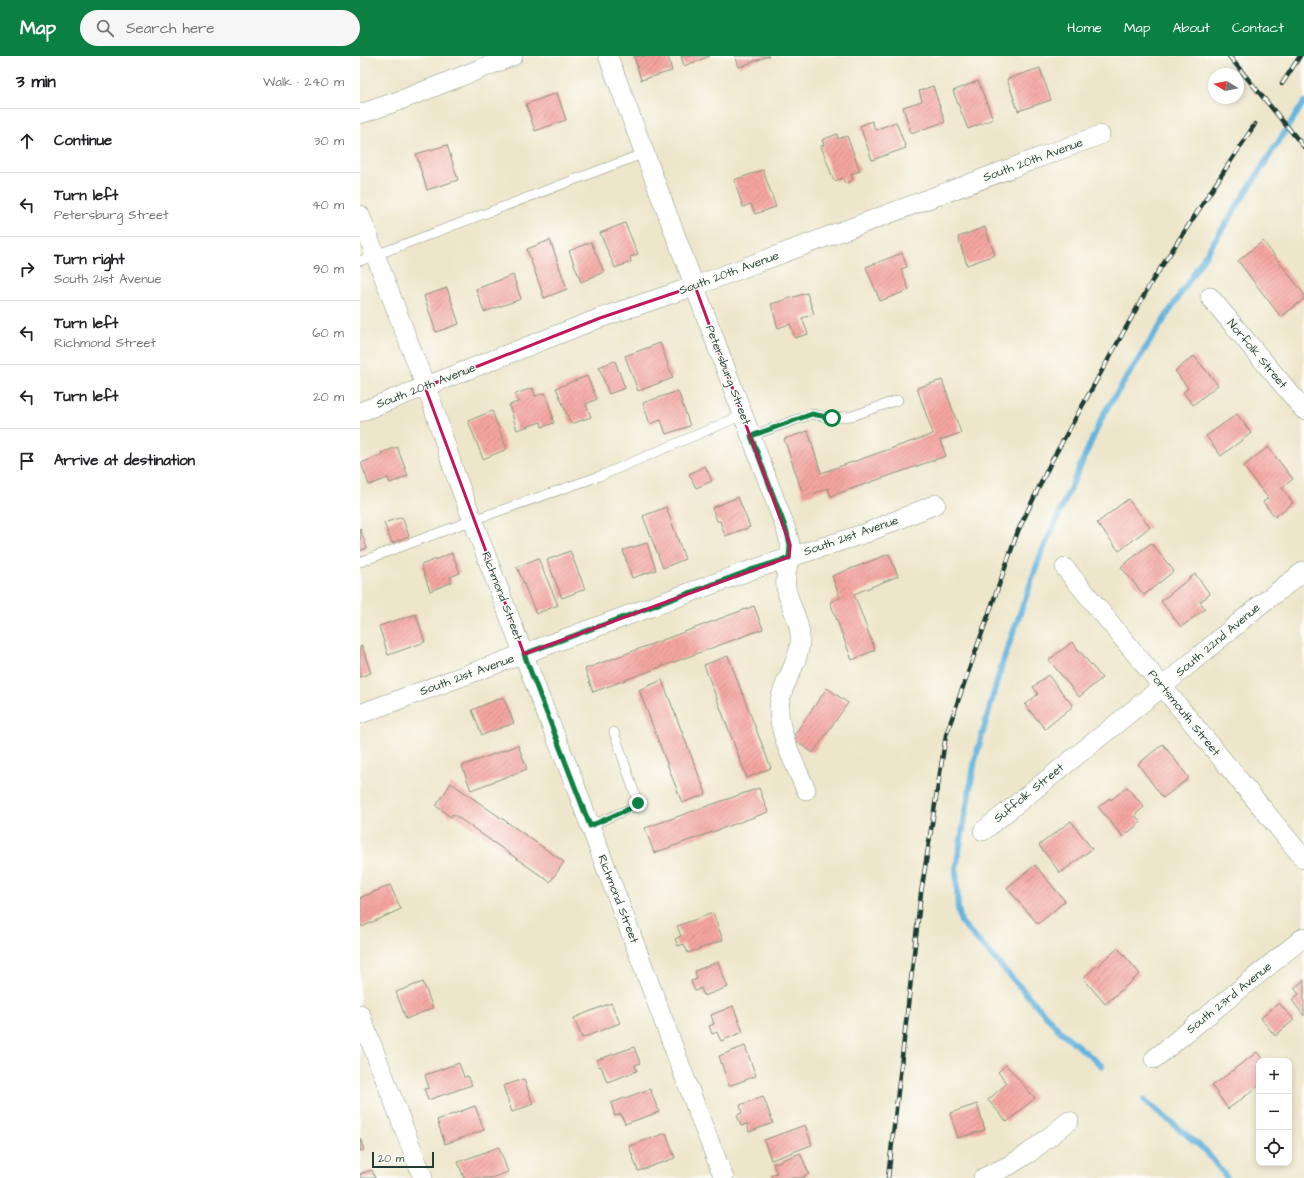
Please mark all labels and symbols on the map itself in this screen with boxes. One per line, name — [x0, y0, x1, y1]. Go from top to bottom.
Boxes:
north arrow — [1208, 68, 1244, 104]
street label: South 20th Avenue — [981, 134, 1086, 186]
street label: South 20th Avenue — [677, 247, 782, 299]
street label: Norfolk Street — [1223, 316, 1291, 392]
street label: Petersburg Street — [700, 323, 755, 428]
street label: South 20th Avenue — [374, 359, 479, 413]
route start — [823, 409, 841, 427]
street label: South 21st Avenue — [801, 512, 901, 560]
street label: Richmond Street — [477, 549, 527, 643]
street label: South 22nd Avenue — [1172, 599, 1264, 681]
street label: South 21st Avenue — [417, 650, 517, 700]
street label: Portsmouth Street — [1144, 666, 1224, 760]
street label: Suffolk Street — [990, 759, 1068, 827]
route end — [629, 794, 647, 812]
street label: Richmond Street — [593, 852, 643, 946]
street label: South 23rd Avenue — [1183, 958, 1276, 1038]
scale bar — [372, 1150, 434, 1169]

